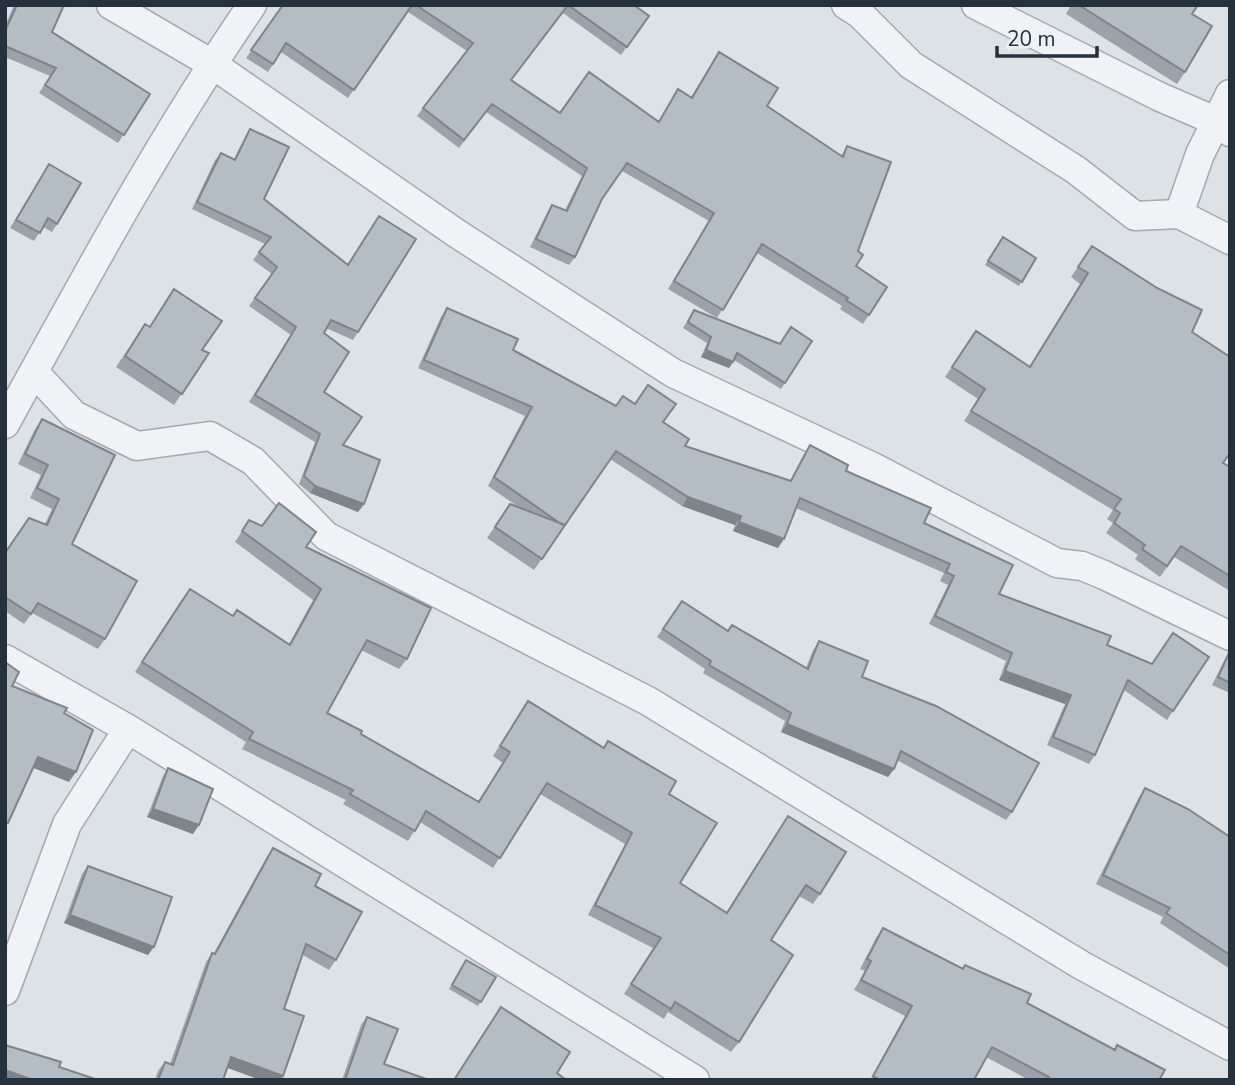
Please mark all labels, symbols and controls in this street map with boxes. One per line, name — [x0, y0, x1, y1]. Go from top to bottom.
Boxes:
scale bar — [997, 14, 1097, 58]
text: 20 m — [1007, 25, 1056, 53]

